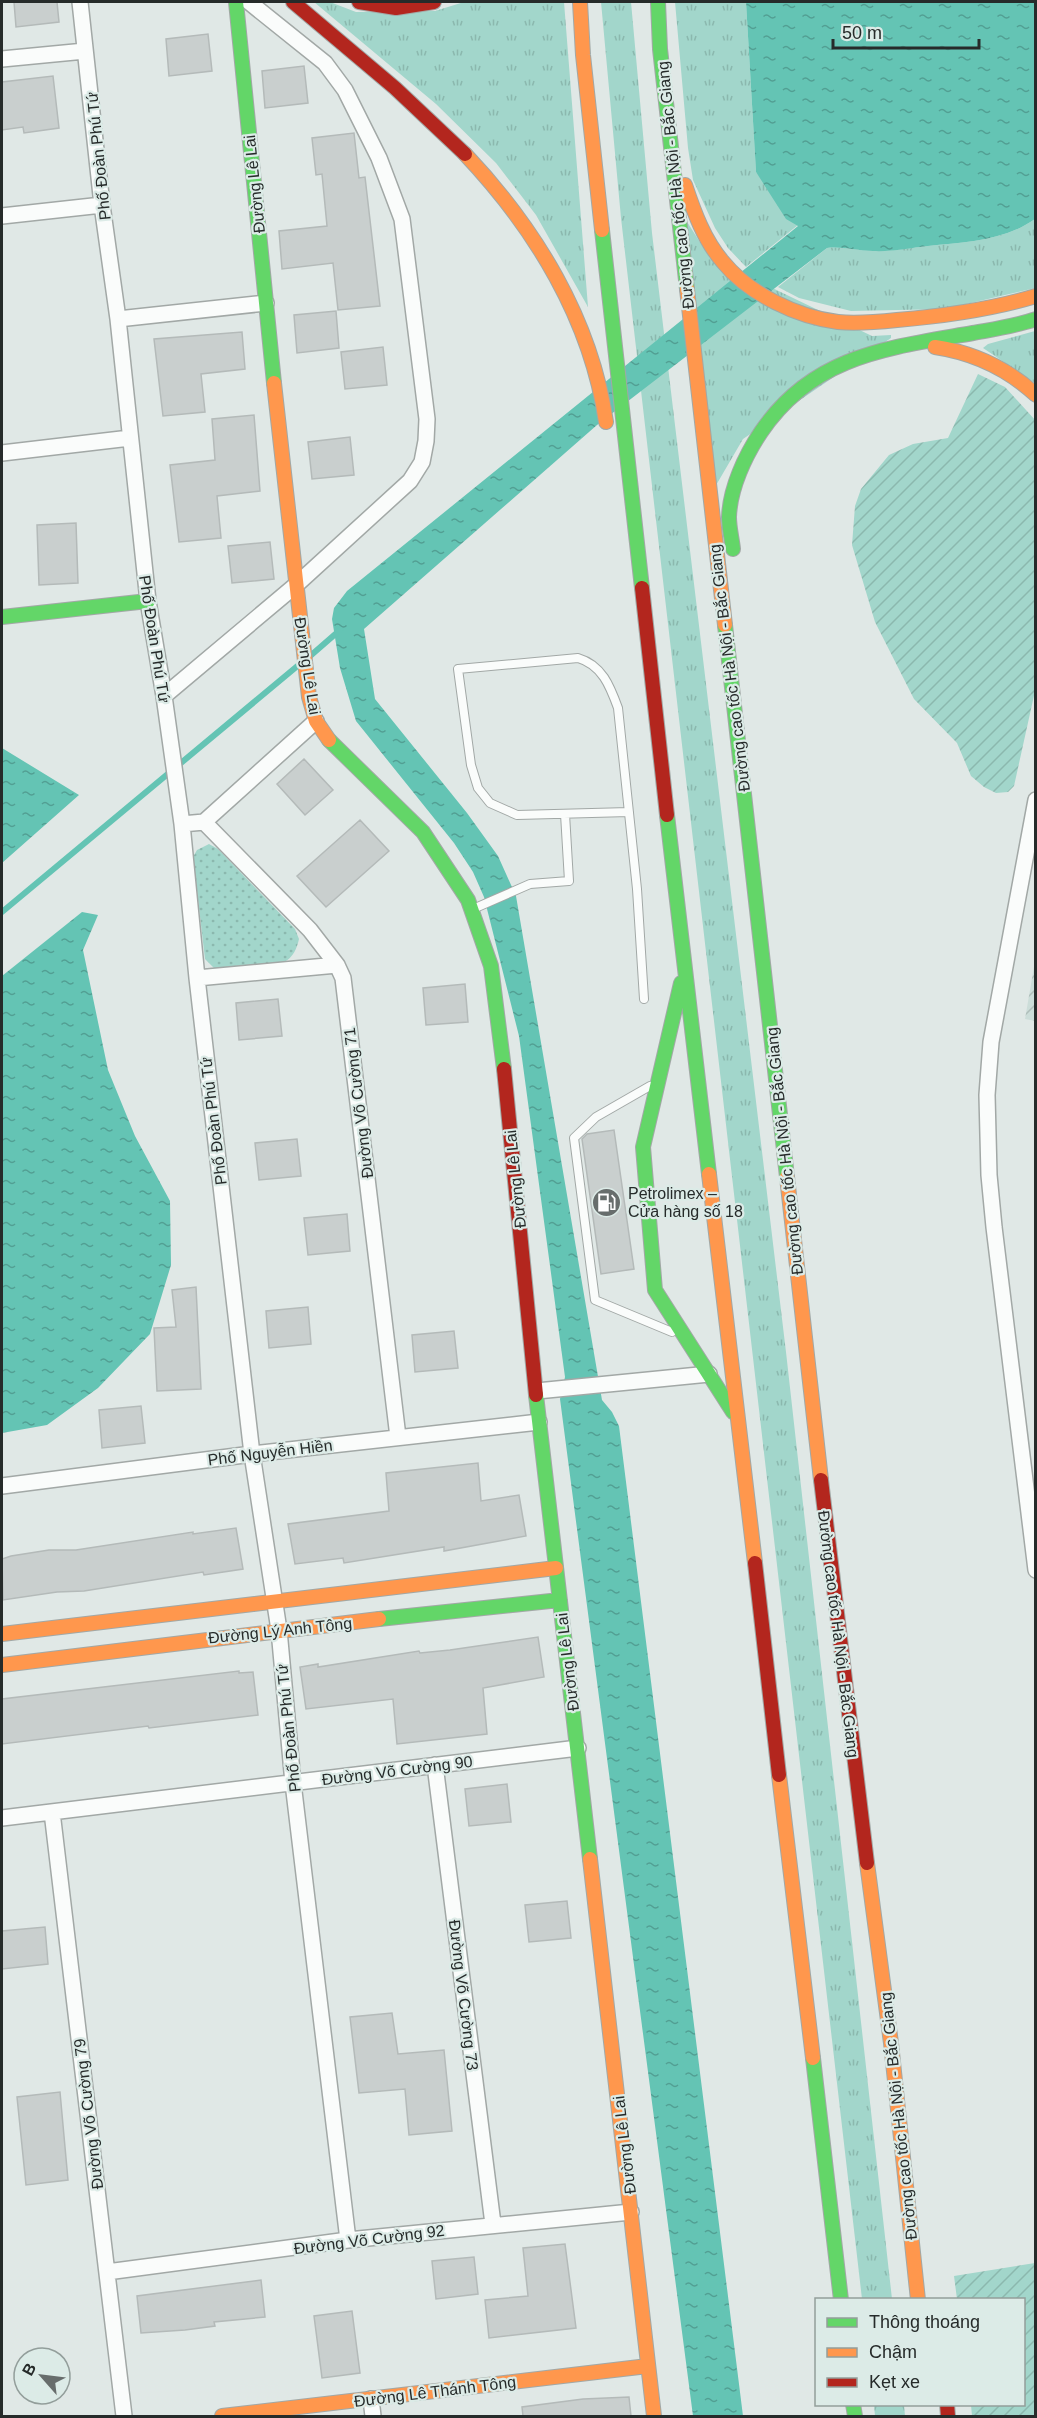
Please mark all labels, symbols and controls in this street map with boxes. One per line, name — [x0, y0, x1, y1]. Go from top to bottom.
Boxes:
scale bar — [833, 12, 978, 50]
text: 50 m — [842, 23, 882, 43]
street label: Đường cao tốc Hà Nội - Bắc Giang — [653, 60, 697, 310]
street label: Phố Đoàn Phú Tứ — [83, 91, 114, 221]
street label: Đường Lê Lai — [241, 134, 268, 234]
street label: Đường cao tốc Hà Nội - Bắc Giang — [705, 543, 753, 793]
street label: Phố Đoàn Phú Tứ — [136, 574, 173, 704]
street label: Đường Lê Lai — [291, 616, 324, 716]
street label: Đường Võ Cường 71 — [341, 1026, 376, 1179]
street label: Đường cao tốc Hà Nội - Bắc Giang — [762, 1026, 806, 1276]
street label: Phố Đoàn Phú Tứ — [197, 1056, 230, 1186]
street label: Đường Lê Lai — [502, 1129, 529, 1229]
place label: Petrolimex – Cửa hàng số 18 — [628, 1185, 743, 1220]
fuel station icon: Petrolimex – Cửa hàng số 18 — [591, 1186, 623, 1218]
street label: Phố Nguyễn Hiền — [207, 1435, 333, 1469]
street label: Đường cao tốc Hà Nội - Bắc Giang — [815, 1509, 863, 1759]
street label: Đường Lê Lai — [553, 1612, 582, 1712]
street label: Đường Lý Anh Tông — [207, 1614, 353, 1647]
street label: Phố Đoàn Phú Tứ — [273, 1663, 304, 1793]
street label: Đường Võ Cường 90 — [321, 1753, 474, 1788]
street label: Đường Võ Cường 73 — [446, 1919, 481, 2072]
street label: Đường cao tốc Hà Nội - Bắc Giang — [876, 1991, 920, 2241]
street label: Đường Võ Cường 79 — [71, 2037, 106, 2190]
street label: Đường Lê Lai — [610, 2095, 639, 2195]
street label: Đường Võ Cường 92 — [293, 2222, 446, 2257]
legend — [815, 2298, 1025, 2406]
text: Thông thoáng — [869, 2312, 980, 2332]
text: Chậm — [869, 2342, 917, 2362]
north arrow — [12, 2346, 72, 2406]
text: B — [19, 2360, 39, 2378]
text: Kẹt xe — [869, 2372, 920, 2392]
street label: Đường Lê Thánh Tông — [353, 2373, 517, 2410]

